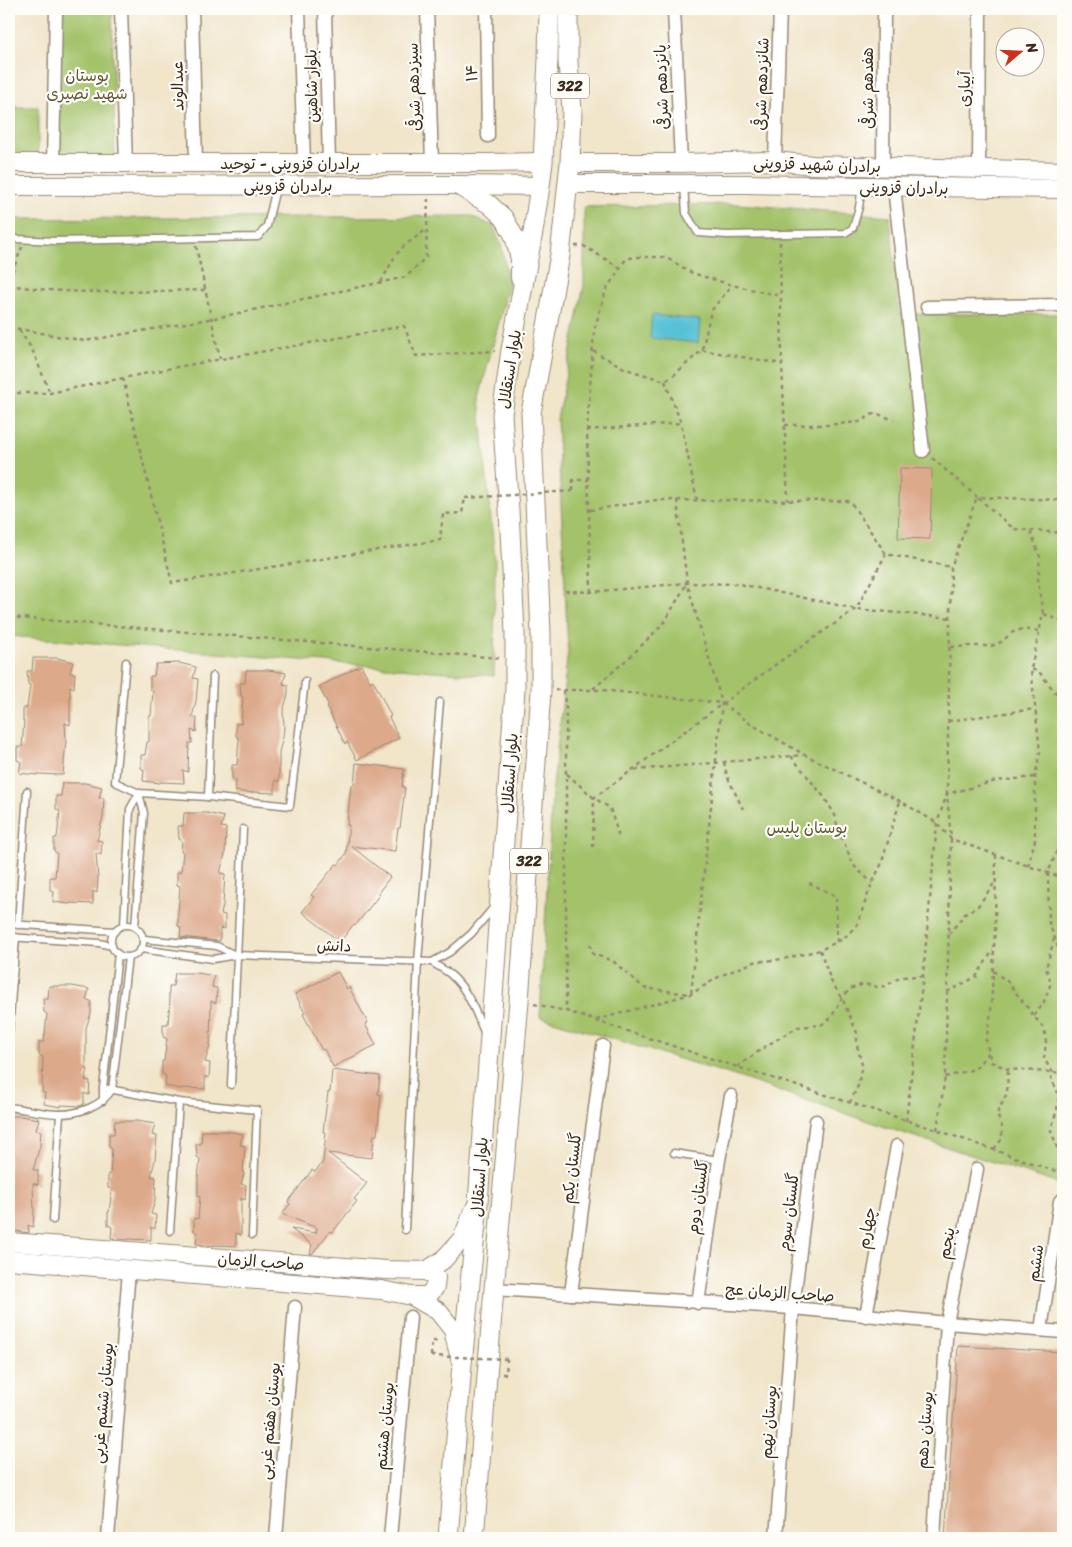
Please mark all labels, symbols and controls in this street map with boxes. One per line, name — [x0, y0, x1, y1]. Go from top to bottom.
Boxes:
north arrow — [994, 28, 1044, 78]
street label: شانزدهم شرقی — [745, 37, 778, 131]
text: N — [1018, 38, 1045, 57]
street label: سیزدهم شرقی — [397, 42, 430, 132]
street label: پانزدهم شرقی — [646, 44, 677, 130]
street label: هفدهم شرقی — [853, 47, 882, 129]
street label: بلوار شاهین — [296, 49, 327, 123]
park label: بوستان شهید نصیری — [46, 61, 128, 108]
street label: عبدالوند — [163, 61, 192, 111]
street label: ۱۴ — [457, 64, 486, 82]
street label: آبیاری — [950, 70, 979, 107]
road number: 322 — [551, 74, 589, 98]
street label: برادران شهید قزوینی — [753, 148, 881, 181]
street label: برادران قزوینی - توحید — [220, 149, 360, 178]
street label: برادران قزوینی — [243, 171, 333, 200]
street label: برادران قزوینی — [859, 172, 949, 203]
street label: بلوار استقلال — [489, 327, 530, 411]
street label: بلوار استقلال — [492, 732, 527, 814]
park label: بوستان پلیس — [767, 813, 847, 842]
road number: 322 — [510, 848, 548, 874]
street label: دانش — [316, 930, 352, 961]
street label: گلستان یکم — [553, 1131, 590, 1205]
street label: بلوار استقلال — [462, 1136, 497, 1218]
street label: گلستان دوم — [678, 1158, 717, 1236]
street label: گلستان سوم — [769, 1171, 808, 1253]
street label: چهارم — [849, 1205, 884, 1251]
street label: پنجم — [929, 1225, 964, 1262]
street label: ششم — [1019, 1242, 1052, 1284]
street label: صاحب الزمان — [217, 1244, 305, 1279]
street label: صاحب الزمان عج — [724, 1274, 836, 1311]
street label: بوستان ششم غربی — [83, 1341, 122, 1465]
street label: بوستان هفتم غربی — [250, 1361, 289, 1481]
street label: بوستان هشتم — [366, 1381, 403, 1471]
street label: بوستان نهم — [751, 1384, 786, 1460]
street label: بوستان دهم — [907, 1390, 942, 1470]

